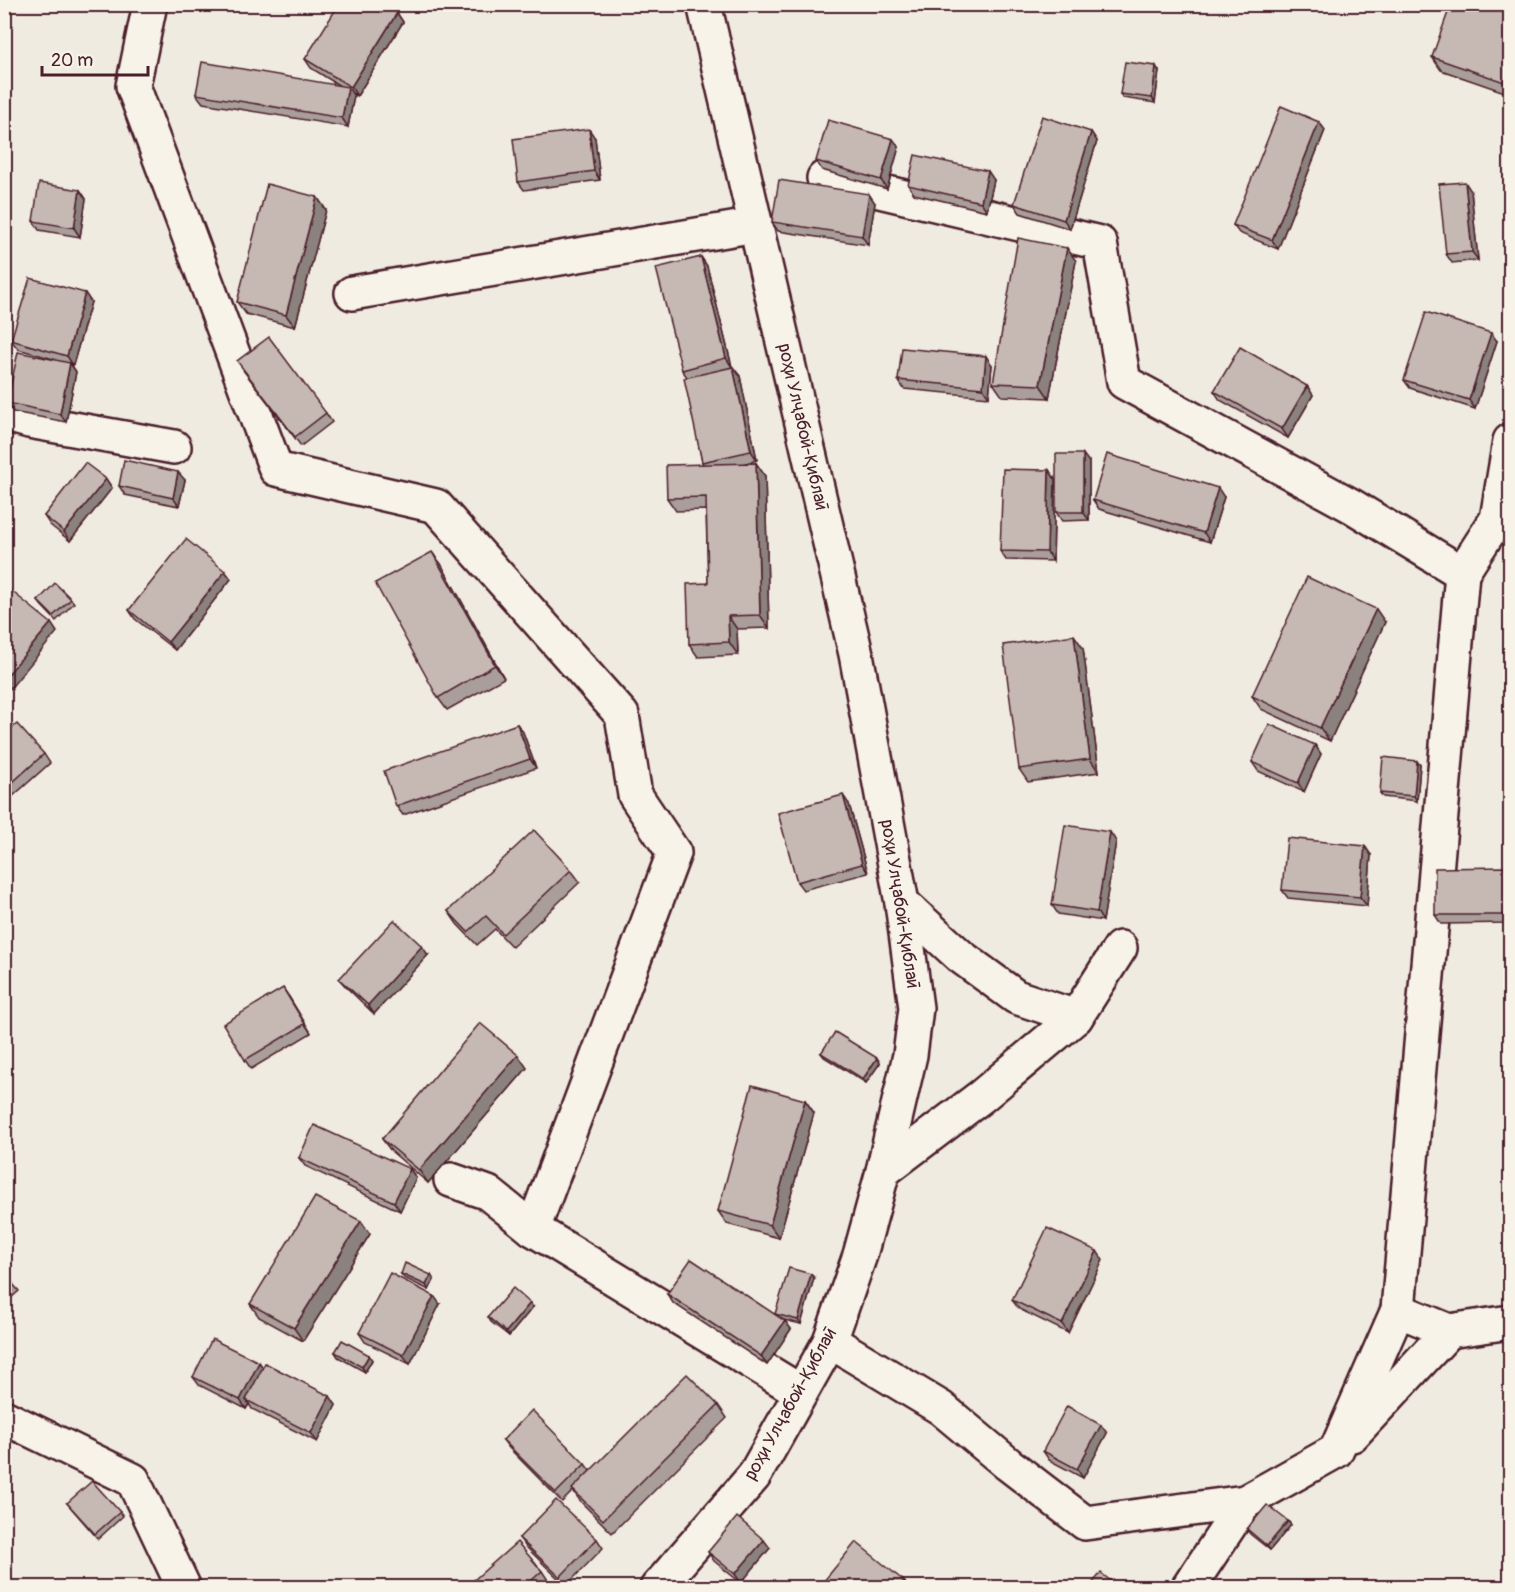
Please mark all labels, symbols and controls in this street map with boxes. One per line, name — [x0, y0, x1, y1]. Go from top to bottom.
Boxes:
scale bar — [42, 39, 148, 77]
text: 20 m — [51, 49, 93, 72]
street label: роҳи Улҷабой-Қиблаӣ — [772, 341, 834, 515]
street label: роҳи Улҷабой-Қиблаӣ — [875, 818, 925, 992]
street label: роҳи Улҷабой-Қиблаӣ — [739, 1322, 843, 1484]

